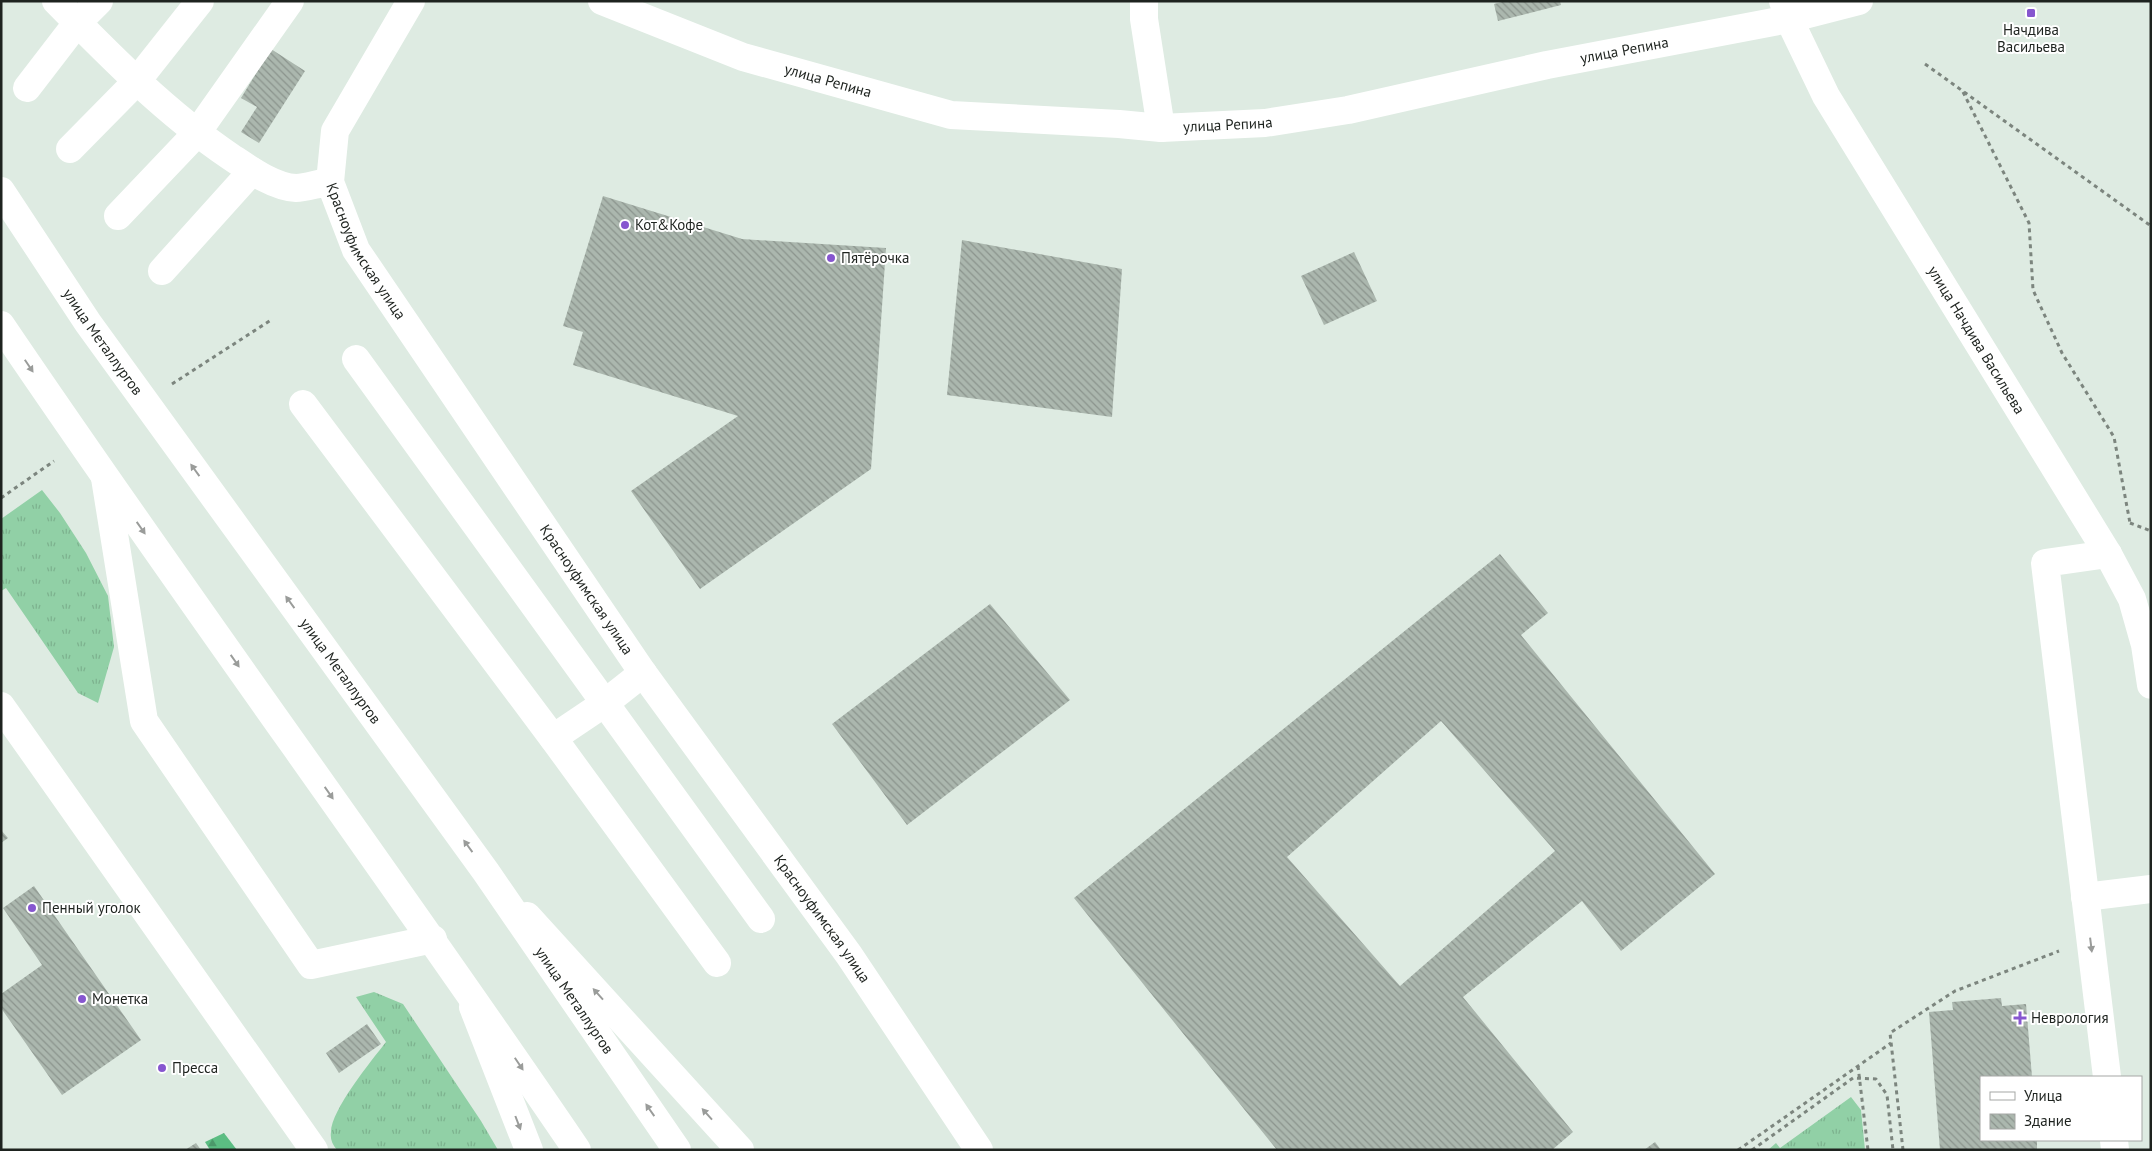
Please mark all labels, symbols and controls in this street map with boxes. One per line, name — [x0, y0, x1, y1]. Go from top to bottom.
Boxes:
marker: Начдива Васильева — [2025, 7, 2037, 19]
place label: Начдива Васильева — [1997, 20, 2065, 56]
street label: улица Репина — [1579, 32, 1670, 67]
street label: улица Репина — [783, 59, 874, 101]
street label: улица Репина — [1183, 112, 1274, 136]
street label: Красноуфимская улица — [322, 180, 410, 323]
place label: Кот&Кофе — [635, 215, 703, 234]
marker: Кот&Кофе — [619, 219, 631, 231]
place label: Пятёрочка — [841, 248, 909, 267]
marker: Пятёрочка — [825, 252, 837, 264]
street label: улица Начдива Васильева — [1924, 262, 2029, 417]
street label: улица Металлургов — [59, 285, 147, 399]
one-way arrow — [24, 359, 33, 372]
one-way arrow — [189, 464, 200, 477]
one-way arrow — [135, 521, 146, 534]
street label: Красноуфимская улица — [536, 521, 638, 658]
one-way arrow — [285, 595, 295, 609]
street label: улица Металлургов — [296, 614, 385, 727]
one-way arrow — [230, 654, 240, 667]
one-way arrow — [324, 786, 334, 800]
one-way arrow — [463, 839, 473, 853]
street label: Красноуфимская улица — [770, 851, 875, 986]
place label: Пенный уголок — [42, 898, 142, 917]
marker: Пенный уголок — [26, 902, 38, 914]
one-way arrow — [2087, 937, 2095, 953]
street label: улица Металлургов — [531, 943, 618, 1058]
one-way arrow — [592, 988, 604, 1000]
place label: Монетка — [92, 989, 148, 1008]
marker: Монетка — [76, 993, 88, 1005]
place label: Неврология — [2031, 1008, 2109, 1027]
marker: Неврология — [2013, 1011, 2027, 1025]
one-way arrow — [514, 1057, 524, 1071]
place label: Пресса — [172, 1058, 218, 1077]
marker: Пресса — [156, 1062, 168, 1074]
legend — [1980, 1076, 2142, 1141]
text: Улица — [2024, 1086, 2062, 1105]
one-way arrow — [645, 1103, 655, 1116]
one-way arrow — [701, 1108, 713, 1120]
text: Здание — [2024, 1111, 2072, 1130]
one-way arrow — [515, 1116, 523, 1131]

